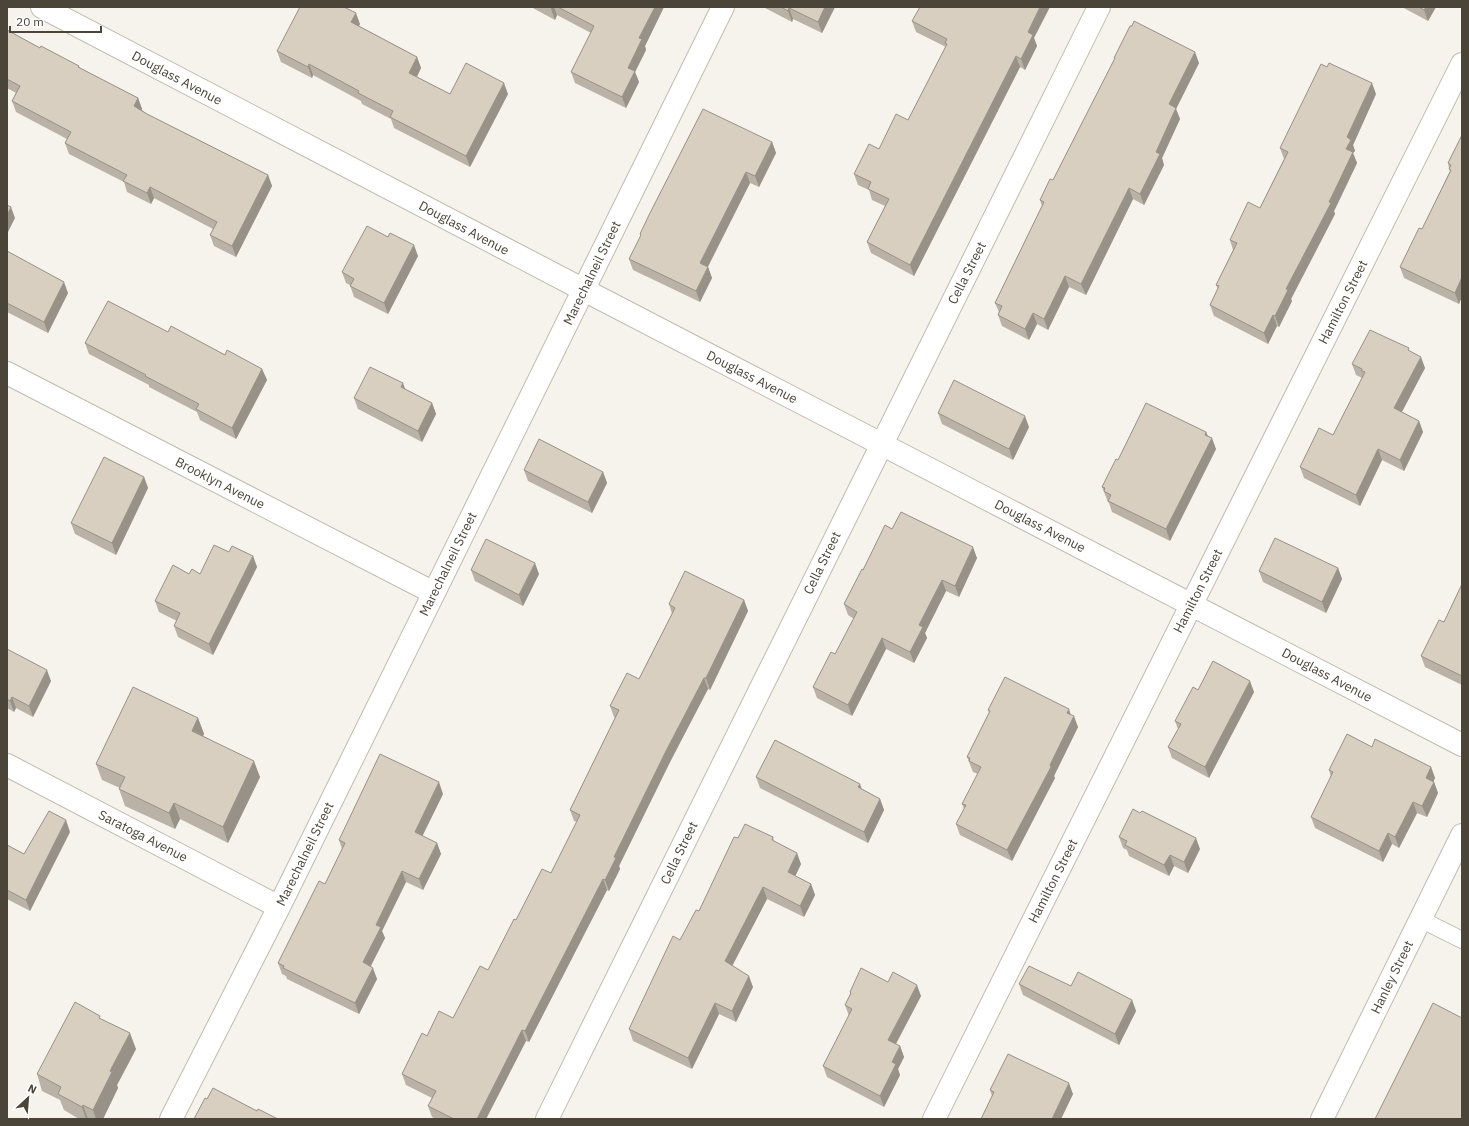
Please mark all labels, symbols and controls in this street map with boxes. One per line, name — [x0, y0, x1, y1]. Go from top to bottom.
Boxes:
scale bar — [10, 8, 101, 34]
text: 20 m — [16, 14, 44, 29]
street label: Douglass Avenue — [129, 47, 225, 109]
street label: Douglass Avenue — [416, 197, 512, 259]
street label: Marechalneil Street — [559, 218, 625, 328]
street label: Cella Street — [944, 239, 990, 307]
street label: Hamilton Street — [1315, 257, 1371, 347]
street label: Douglass Avenue — [704, 347, 800, 407]
street label: Brooklyn Avenue — [172, 453, 268, 513]
street label: Douglass Avenue — [992, 496, 1088, 556]
street label: Marechalneil Street — [415, 509, 481, 619]
street label: Cella Street — [799, 529, 845, 597]
street label: Hamilton Street — [1170, 546, 1226, 636]
street label: Douglass Avenue — [1279, 644, 1375, 706]
street label: Marechalneil Street — [272, 799, 338, 909]
street label: Saratoga Avenue — [95, 806, 191, 866]
street label: Cella Street — [656, 819, 702, 887]
street label: Hamilton Street — [1025, 836, 1081, 926]
street label: Hanley Street — [1367, 938, 1417, 1016]
north arrow — [8, 1078, 48, 1118]
text: N — [26, 1081, 39, 1097]

